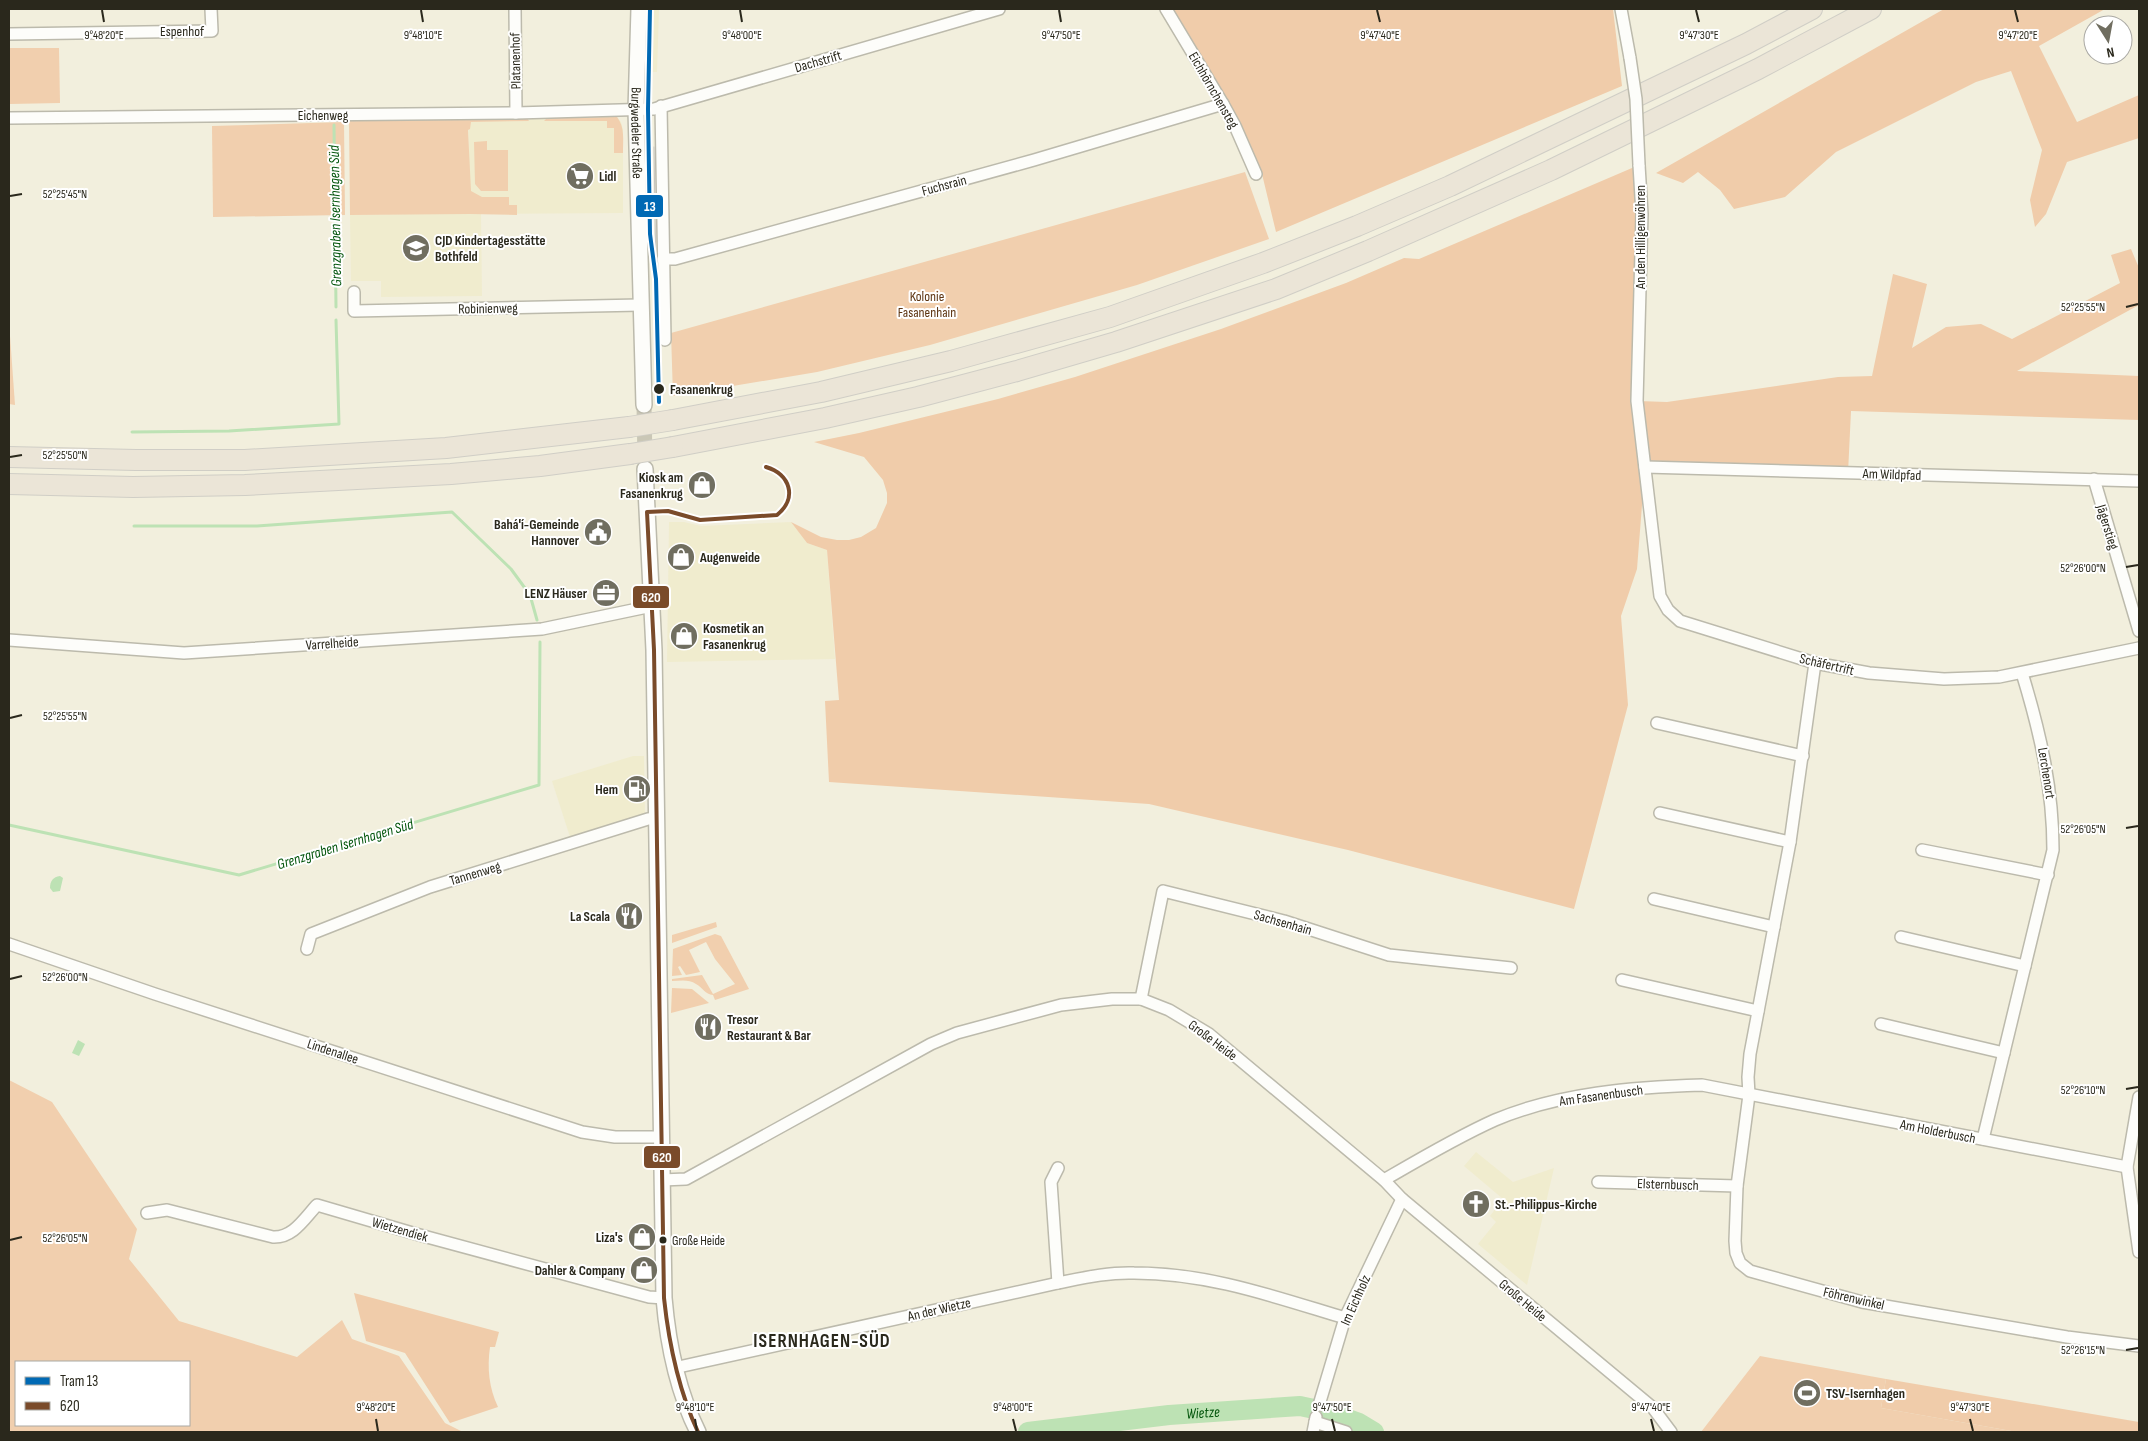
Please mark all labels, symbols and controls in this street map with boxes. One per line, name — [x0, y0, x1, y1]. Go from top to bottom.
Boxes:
north arrow — [2083, 15, 2133, 65]
street label: Espenhof — [160, 23, 205, 40]
text: 9°48'20"E — [84, 28, 124, 43]
text: 9°48'10"E — [404, 28, 442, 43]
text: 9°48'00"E — [722, 28, 762, 43]
text: 9°47'50"E — [1041, 28, 1081, 43]
text: 9°47'40"E — [1360, 28, 1400, 43]
text: 9°47'30"E — [1679, 28, 1719, 43]
text: 9°47'20"E — [1998, 28, 2038, 43]
street label: Platanenhof — [506, 31, 524, 90]
text: N — [2105, 43, 2116, 61]
street label: Dachstrift — [793, 47, 844, 76]
street label: Eichhörnchensteg — [1185, 49, 1242, 132]
street label: Burgwedeler Straße — [627, 87, 646, 179]
street label: Eichenweg — [298, 107, 349, 124]
water label: Grenzgraben Isernhagen Süd — [325, 144, 346, 287]
supermarket icon: Lidl — [565, 161, 595, 191]
place label: Lidl — [599, 168, 616, 185]
street label: Fuchsrain — [920, 171, 968, 200]
street label: An den Hilligenwöhren — [1632, 185, 1649, 290]
text: 52°25'45"N — [43, 187, 87, 202]
line badge: 13 — [635, 194, 664, 218]
text: 13 — [644, 198, 656, 215]
place label: CJD Kindertagesstätte Bothfeld — [435, 232, 546, 265]
school or university icon: CJD Kindertagesstätte Bothfeld — [401, 233, 431, 263]
park label: Kolonie Fasanenhain — [898, 288, 956, 321]
street label: Robinienweg — [458, 299, 518, 318]
text: 52°25'55"N — [2061, 300, 2105, 315]
place label: Fasanenkrug — [670, 381, 733, 398]
marker: Fasanenkrug — [652, 382, 666, 396]
text: 52°25'50"N — [43, 448, 87, 463]
street label: Am Wildpfad — [1861, 465, 1922, 484]
place label: Kiosk am Fasanenkrug — [620, 469, 683, 502]
shop icon: Kiosk am Fasanenkrug — [687, 470, 717, 500]
street label: Jägerstieg — [2092, 502, 2123, 552]
place label: Bahá'í-Gemeinde Hannover — [494, 516, 580, 549]
public building icon: Bahá'í-Gemeinde Hannover — [583, 517, 613, 547]
shop icon: Augenweide — [666, 542, 696, 572]
place label: Augenweide — [699, 549, 760, 566]
text: 52°26'00"N — [2060, 561, 2106, 576]
office icon: LENZ Häuser — [591, 578, 621, 608]
place label: LENZ Häuser — [525, 585, 588, 602]
line badge: 620 — [632, 585, 670, 609]
text: 620 — [641, 589, 661, 606]
place label: Kosmetik an Fasanenkrug — [703, 620, 766, 653]
shop icon: Kosmetik an Fasanenkrug — [669, 621, 699, 651]
street label: Varrelheide — [305, 633, 359, 654]
street label: Schäfertrift — [1798, 650, 1856, 679]
text: 52°25'55"N — [43, 709, 87, 724]
street label: Lerchenort — [2034, 746, 2059, 800]
fuel station icon: Hem — [622, 774, 652, 804]
place label: Hem — [595, 781, 618, 798]
water label: Grenzgraben Isernhagen Süd — [275, 814, 416, 874]
text: 52°26'05"N — [2060, 822, 2106, 837]
street label: Tannenweg — [447, 858, 503, 889]
restaurant icon: La Scala — [614, 901, 644, 931]
street label: Sachsenhain — [1252, 906, 1314, 939]
place label: La Scala — [570, 908, 610, 925]
text: 52°26'00"N — [42, 970, 88, 985]
place label: Tresor Restaurant & Bar — [727, 1011, 812, 1044]
restaurant icon: Tresor Restaurant & Bar — [693, 1012, 723, 1042]
street label: Große Heide — [1185, 1016, 1241, 1064]
street label: Lindenallee — [305, 1035, 361, 1068]
street label: Am Fasanenbusch — [1557, 1081, 1644, 1110]
text: 52°26'10"N — [2061, 1083, 2105, 1098]
street label: Am Holderbusch — [1898, 1116, 1977, 1147]
line badge: 620 — [643, 1145, 681, 1169]
text: 620 — [652, 1149, 672, 1166]
street label: Elsternbusch — [1637, 1175, 1699, 1194]
church icon: St.-Philippus-Kirche — [1461, 1189, 1491, 1219]
place label: St.-Philippus-Kirche — [1495, 1196, 1597, 1213]
street label: Wietzendiek — [370, 1213, 430, 1246]
shop icon: Liza's — [627, 1222, 657, 1252]
place label: Liza's — [596, 1229, 623, 1246]
text: 52°26'05"N — [42, 1231, 88, 1246]
place label: Große Heide — [672, 1233, 725, 1249]
marker: Große Heide — [658, 1235, 668, 1245]
shop icon: Dahler & Company — [629, 1255, 659, 1285]
place label: Dahler & Company — [535, 1262, 625, 1279]
street label: Im Eichholz — [1337, 1272, 1374, 1328]
street label: Große Heide — [1495, 1275, 1550, 1325]
street label: Föhrenwinkel — [1822, 1283, 1886, 1314]
street label: An der Wietze — [905, 1294, 972, 1325]
district label: ISERNHAGEN-SÜD — [753, 1330, 891, 1353]
text: 52°26'15"N — [2061, 1343, 2105, 1358]
legend — [15, 1361, 190, 1426]
text: Tram 13 — [60, 1372, 98, 1391]
sports icon: TSV-Isernhagen — [1792, 1378, 1822, 1408]
place label: TSV-Isernhagen — [1826, 1385, 1905, 1402]
text: 620 — [60, 1397, 80, 1416]
text: 9°48'20"E — [356, 1400, 396, 1415]
text: 9°48'10"E — [676, 1400, 714, 1415]
text: 9°48'00"E — [993, 1400, 1033, 1415]
text: 9°47'50"E — [1312, 1400, 1352, 1415]
text: 9°47'40"E — [1631, 1400, 1671, 1415]
text: 9°47'30"E — [1950, 1400, 1990, 1415]
water label: Wietze — [1185, 1403, 1221, 1424]

